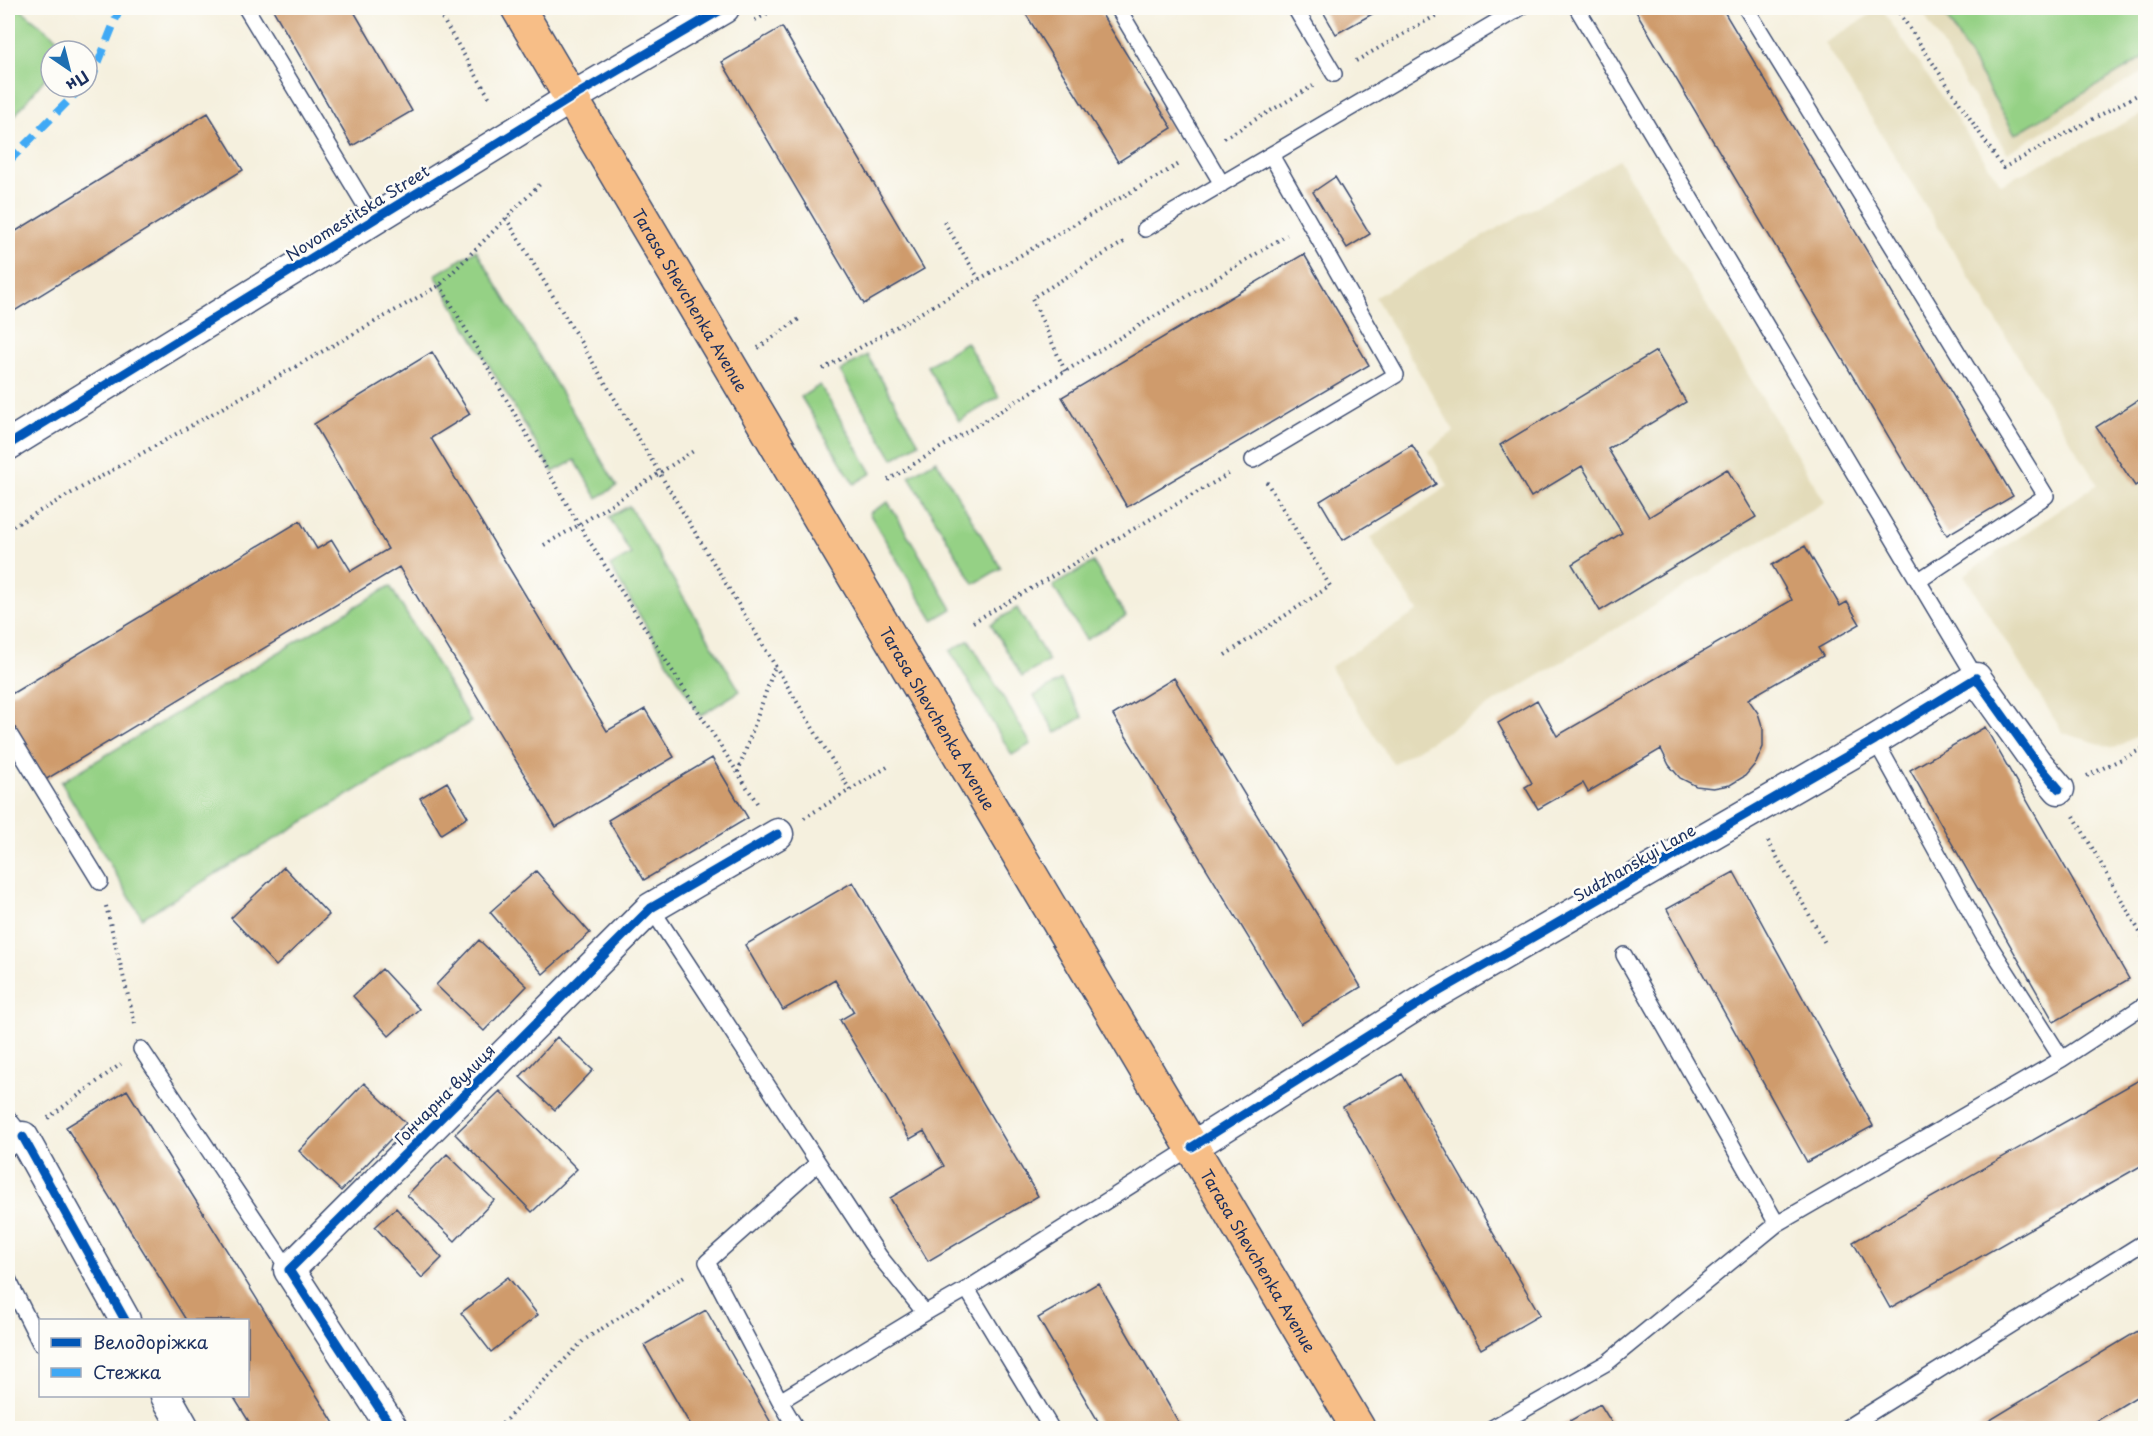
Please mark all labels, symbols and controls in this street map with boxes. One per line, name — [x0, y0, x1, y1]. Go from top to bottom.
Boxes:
north arrow — [39, 39, 99, 99]
text: Пн — [62, 66, 95, 99]
street label: Novomestitska Street — [281, 158, 434, 266]
street label: Tarasa Shevchenka Avenue — [627, 204, 754, 396]
street label: Tarasa Shevchenka Avenue — [874, 622, 1002, 815]
street label: Sudzhanskyi Lane — [1568, 817, 1700, 907]
street label: Гончарна вулиця — [388, 1038, 500, 1150]
street label: Tarasa Shevchenka Avenue — [1195, 1164, 1323, 1357]
legend — [39, 1319, 249, 1397]
text: Велодоріжка — [93, 1328, 209, 1355]
text: Стежка — [93, 1358, 162, 1385]

